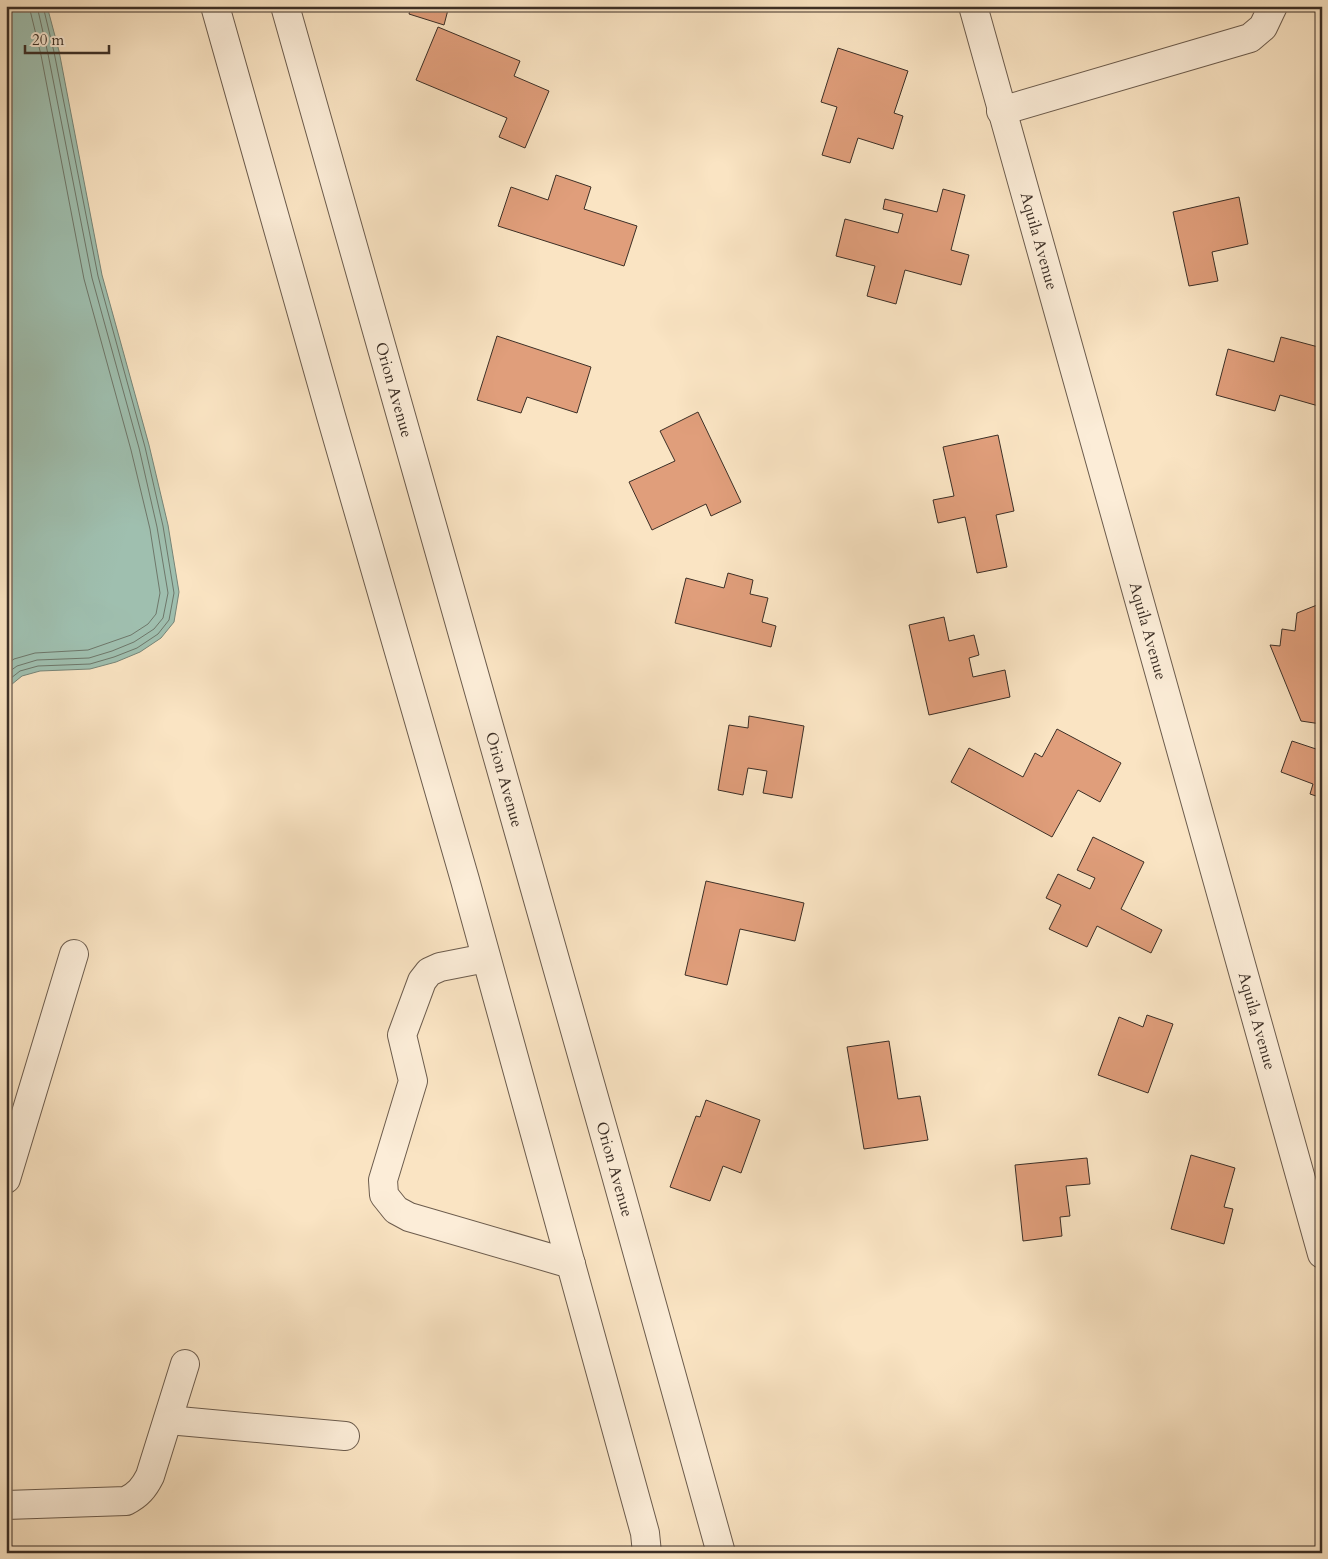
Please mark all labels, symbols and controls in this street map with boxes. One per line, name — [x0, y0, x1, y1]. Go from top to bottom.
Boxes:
scale bar — [25, 22, 109, 54]
text: 20 m — [32, 30, 64, 50]
street label: Aquila Avenue — [1015, 190, 1063, 292]
street label: Orion Avenue — [370, 340, 418, 440]
street label: Aquila Avenue — [1124, 580, 1172, 682]
street label: Orion Avenue — [480, 729, 528, 830]
street label: Aquila Avenue — [1233, 970, 1281, 1072]
street label: Orion Avenue — [590, 1119, 638, 1219]

